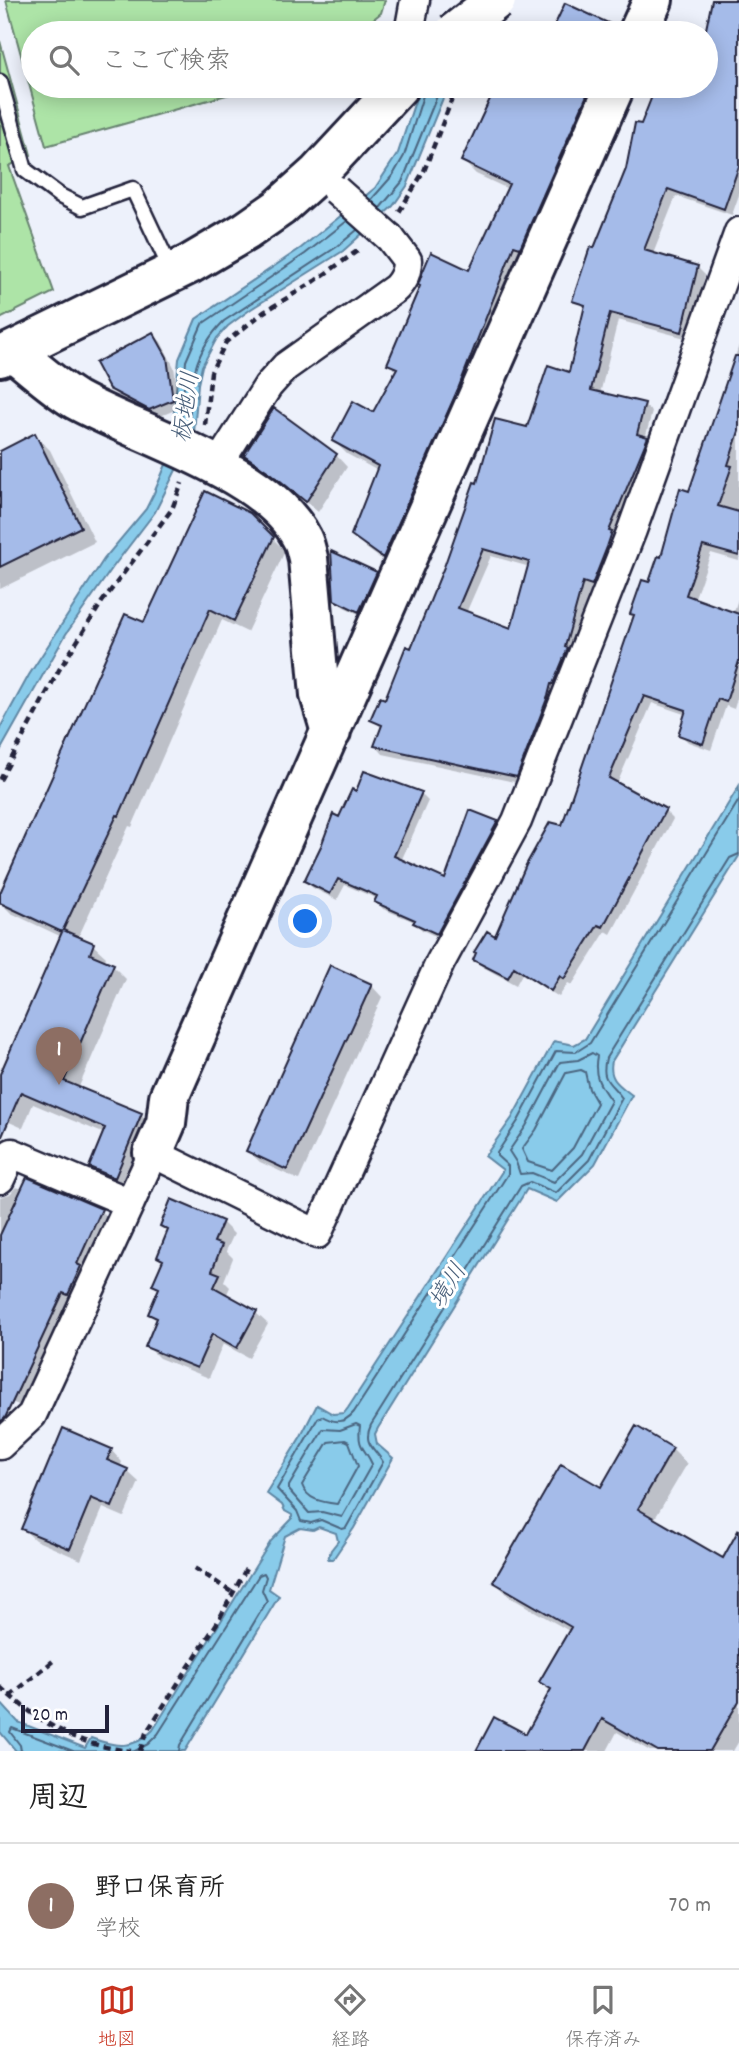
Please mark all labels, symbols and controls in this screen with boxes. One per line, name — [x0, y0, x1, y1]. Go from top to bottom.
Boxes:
search box — [21, 21, 718, 98]
icon: search — [45, 41, 83, 79]
text: ここで検索 — [101, 44, 231, 81]
water label: 板地川 — [166, 369, 210, 445]
your location — [288, 904, 322, 938]
pin: 1 — [36, 1027, 82, 1085]
water label: 境川 — [422, 1257, 477, 1316]
scale bar — [21, 1702, 108, 1734]
text: 20 m — [32, 1703, 68, 1730]
text: 周辺 — [28, 1779, 88, 1822]
text: 野口保育所 — [95, 1871, 225, 1908]
text: 1 — [48, 1890, 54, 1923]
text: 70 m — [669, 1890, 711, 1923]
text: 学校 — [95, 1914, 141, 1947]
tab: 地図 — [98, 1981, 136, 2055]
tab: 経路 — [331, 1981, 369, 2055]
tab: 保存済み — [565, 1981, 641, 2055]

